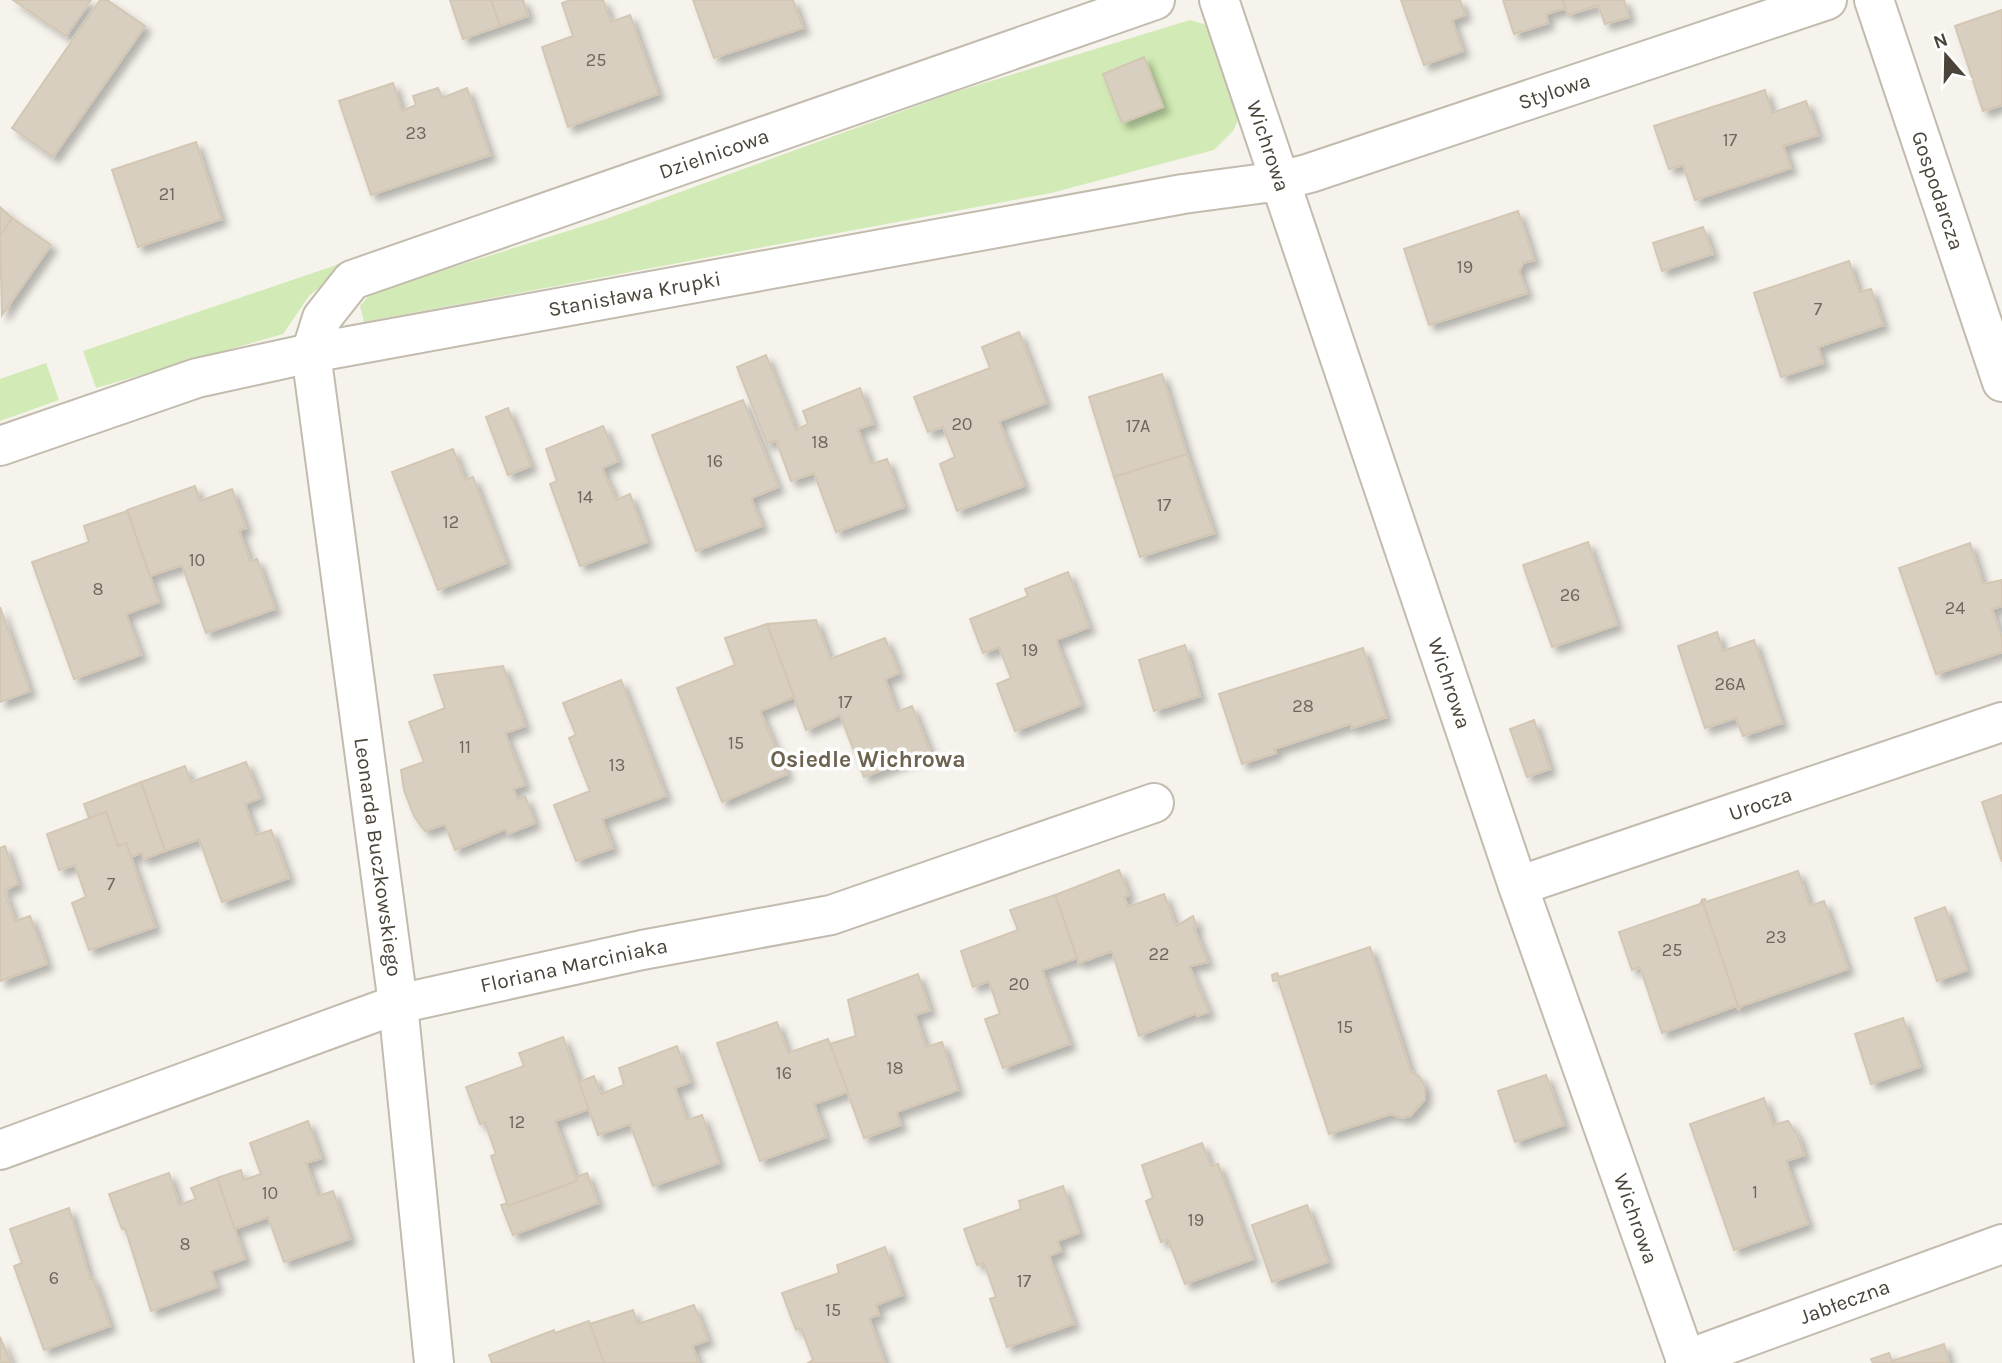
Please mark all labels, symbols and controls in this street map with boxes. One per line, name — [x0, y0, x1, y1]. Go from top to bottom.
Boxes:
north arrow — [1911, 21, 1981, 91]
text: N — [1930, 28, 1951, 54]
house number: 25 — [586, 49, 606, 71]
street label: Stylowa — [1515, 68, 1593, 114]
street label: Wichrowa — [1242, 97, 1295, 194]
house number: 23 — [405, 122, 427, 144]
street label: Dzielnicowa — [656, 124, 772, 184]
street label: Gospodarcza — [1907, 128, 1969, 253]
house number: 17 — [1723, 129, 1738, 151]
house number: 21 — [159, 183, 175, 205]
house number: 19 — [1457, 256, 1473, 278]
street label: Stanisława Krupki — [546, 267, 723, 321]
house number: 7 — [1814, 298, 1823, 320]
house number: 20 — [951, 413, 973, 435]
house number: 17A — [1126, 415, 1150, 437]
house number: 18 — [811, 431, 829, 453]
house number: 16 — [707, 450, 723, 472]
house number: 14 — [577, 486, 593, 508]
house number: 17 — [1157, 494, 1172, 516]
house number: 12 — [443, 511, 459, 533]
house number: 10 — [189, 549, 205, 571]
house number: 8 — [92, 578, 104, 600]
house number: 26 — [1560, 584, 1580, 606]
house number: 24 — [1945, 597, 1965, 619]
street label: Wichrowa — [1423, 635, 1476, 732]
house number: 19 — [1022, 639, 1038, 661]
house number: 26A — [1714, 673, 1746, 695]
house number: 17 — [838, 691, 853, 713]
house number: 28 — [1292, 695, 1314, 717]
house number: 15 — [728, 732, 744, 754]
street label: Leonarda Buczkowskiego — [349, 736, 407, 978]
house number: 11 — [459, 736, 471, 758]
district label: Osiedle Wichrowa — [770, 746, 966, 773]
house number: 13 — [609, 754, 625, 776]
street label: Urocza — [1726, 782, 1795, 826]
house number: 7 — [107, 873, 116, 895]
house number: 23 — [1765, 926, 1787, 948]
street label: Floriana Marciniaka — [478, 934, 669, 997]
house number: 25 — [1662, 939, 1682, 961]
house number: 22 — [1149, 943, 1169, 965]
house number: 20 — [1008, 973, 1030, 995]
house number: 15 — [1337, 1016, 1353, 1038]
house number: 18 — [886, 1057, 904, 1079]
house number: 16 — [776, 1062, 792, 1084]
house number: 12 — [509, 1111, 525, 1133]
street label: Wichrowa — [1609, 1170, 1663, 1267]
house number: 1 — [1752, 1181, 1758, 1203]
house number: 10 — [262, 1182, 278, 1204]
house number: 19 — [1188, 1209, 1204, 1231]
house number: 8 — [179, 1233, 191, 1255]
house number: 6 — [49, 1267, 59, 1289]
house number: 17 — [1017, 1270, 1032, 1292]
street label: Jabłeczna — [1796, 1274, 1893, 1329]
house number: 15 — [825, 1299, 841, 1321]

